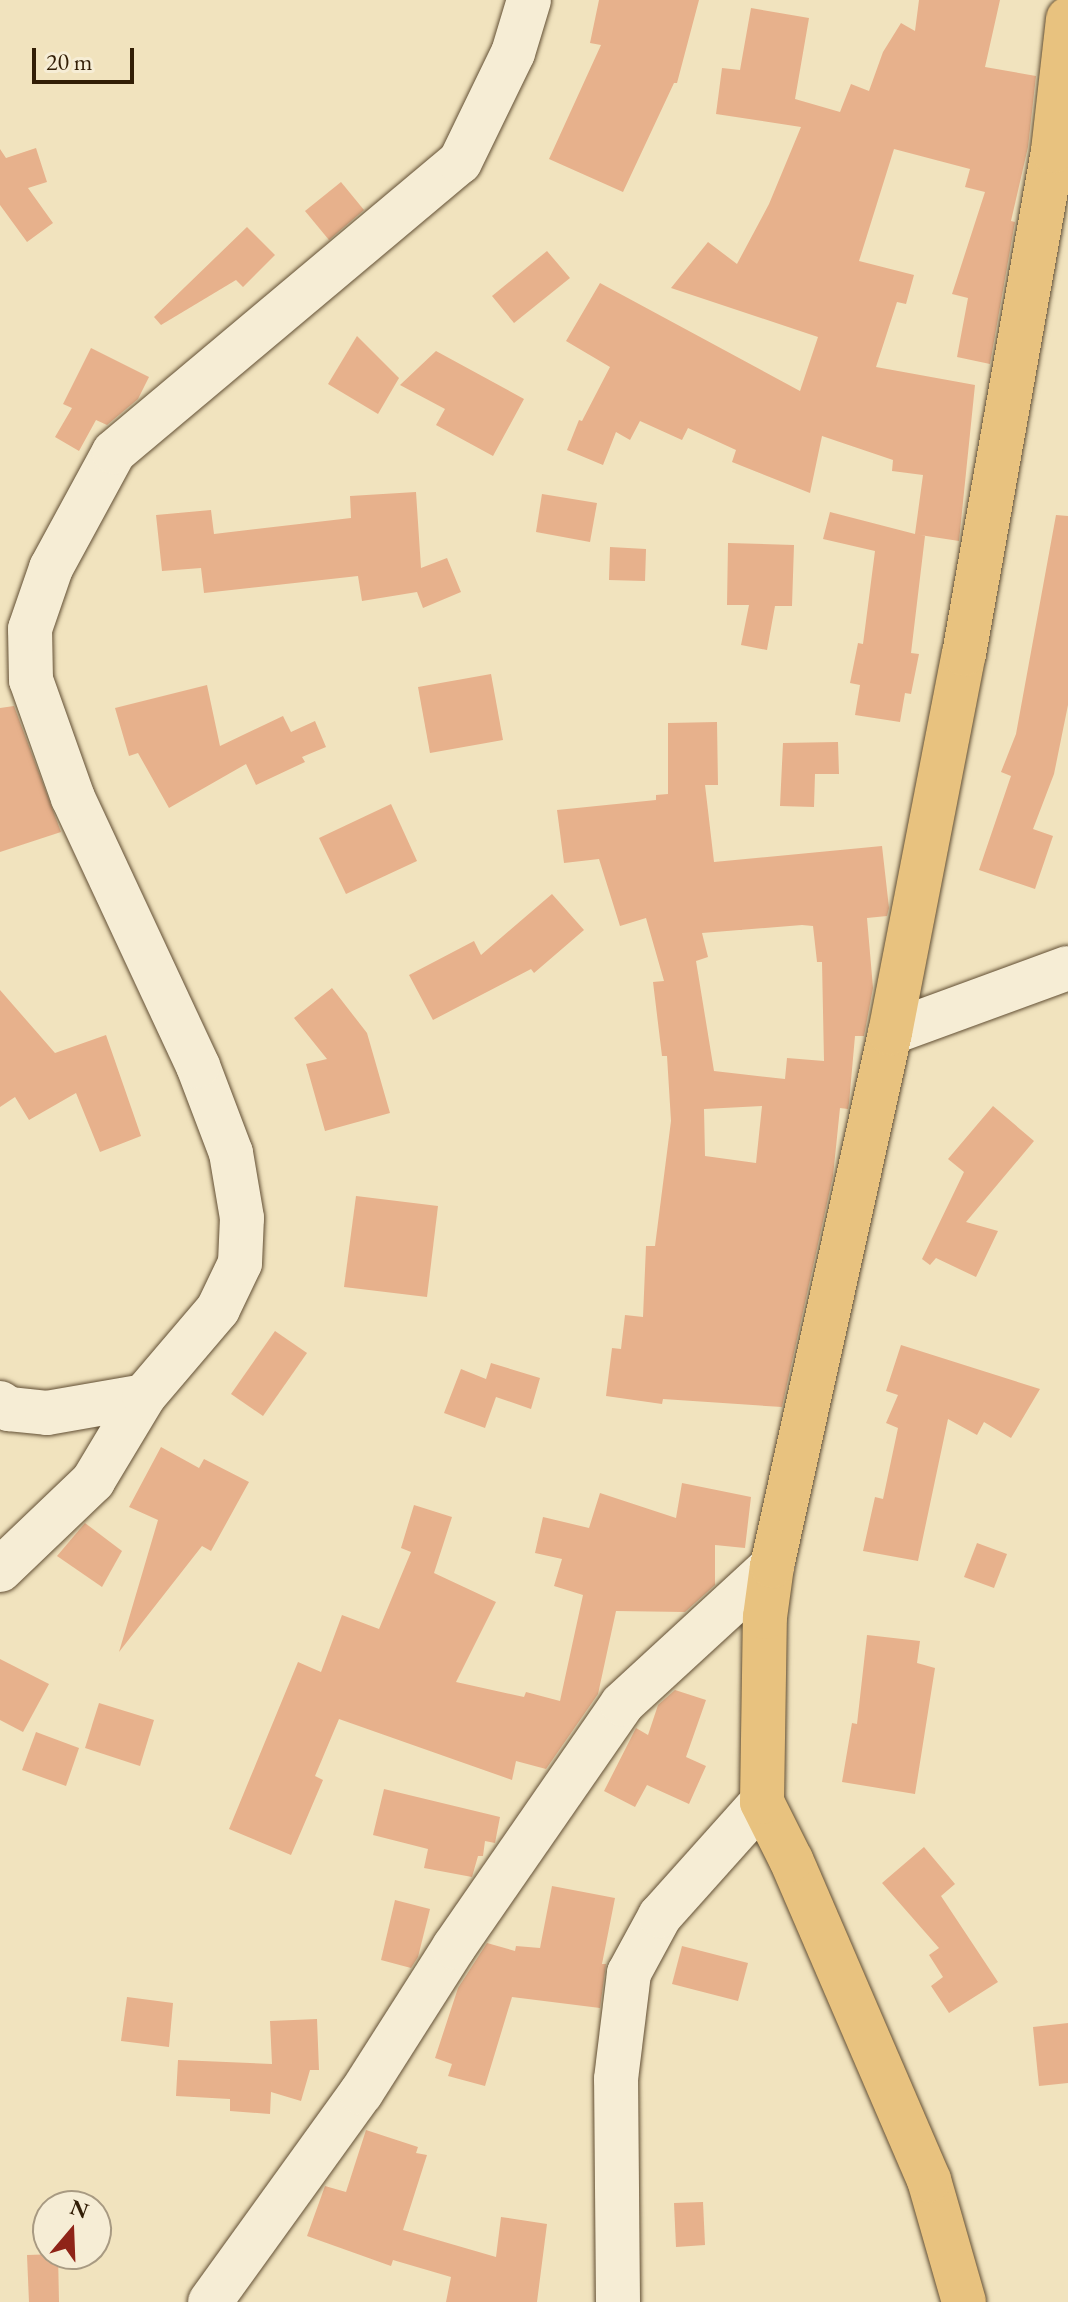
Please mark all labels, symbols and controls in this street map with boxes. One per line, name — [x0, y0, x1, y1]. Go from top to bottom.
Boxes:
scale bar — [36, 32, 138, 82]
text: 20 m — [46, 46, 93, 77]
north arrow — [32, 2190, 112, 2270]
text: N — [66, 2192, 92, 2225]

